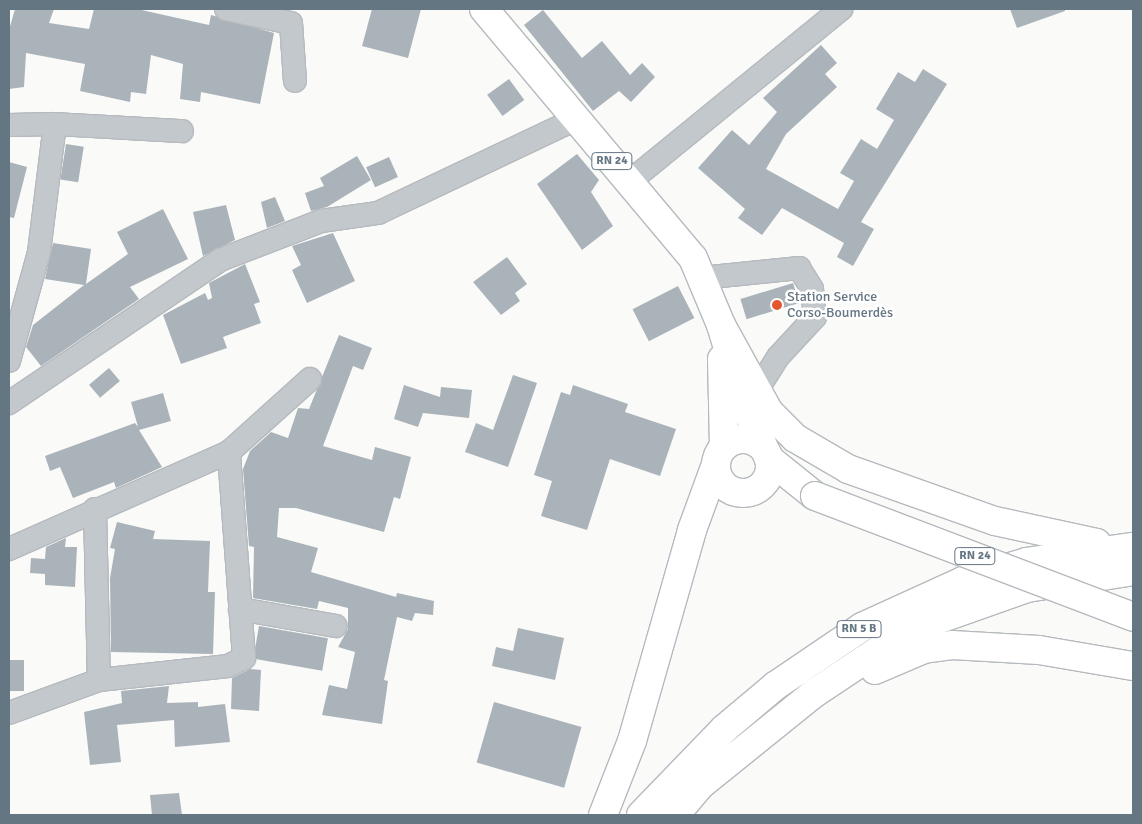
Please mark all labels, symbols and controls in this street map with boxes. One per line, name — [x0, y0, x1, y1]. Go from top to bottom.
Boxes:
road number: RN 24 — [591, 152, 633, 170]
place label: Station Service Corso-Boumerdès — [787, 289, 893, 322]
marker: Station Service Corso-Boumerdès — [771, 299, 783, 311]
road number: RN 24 — [954, 546, 996, 566]
road number: RN 5 B — [836, 620, 882, 638]

